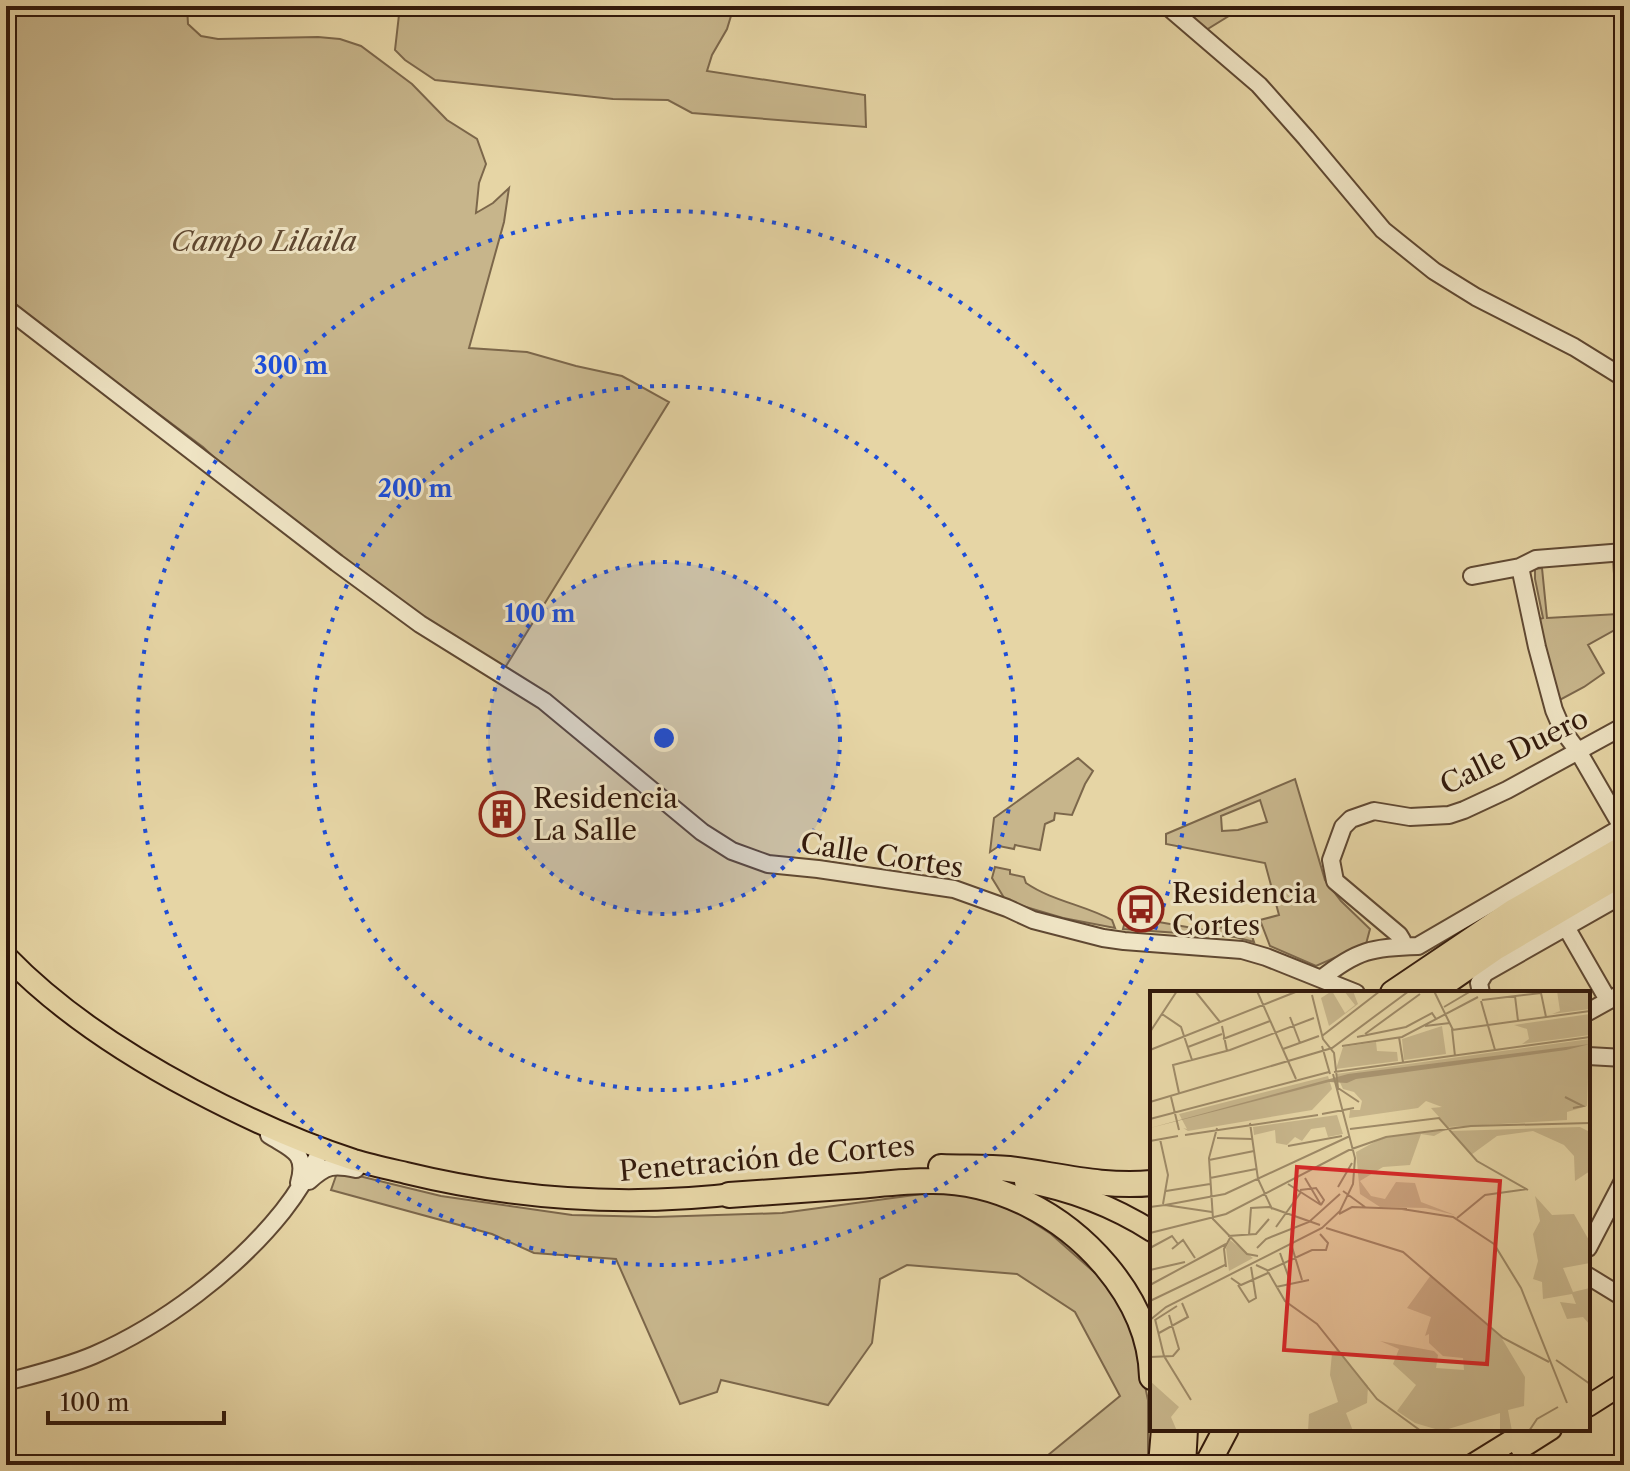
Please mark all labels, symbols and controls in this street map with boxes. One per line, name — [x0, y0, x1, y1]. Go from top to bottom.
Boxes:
park label: Campo Lilaila — [171, 224, 357, 258]
text: 300 m — [254, 351, 328, 380]
text: 200 m — [378, 474, 452, 503]
text: 100 m — [504, 599, 576, 628]
street label: Calle Duero — [1434, 701, 1594, 801]
centre of rings — [650, 724, 678, 752]
place label: Residencia La Salle — [533, 781, 678, 847]
building icon: Residencia La Salle — [478, 790, 526, 838]
street label: Calle Cortes — [798, 825, 966, 885]
place label: Residencia Cortes — [1172, 876, 1317, 942]
bus stop icon: Residencia Cortes — [1117, 885, 1165, 933]
inset map — [1150, 991, 1590, 1431]
street label: Penetración de Cortes — [618, 1128, 916, 1188]
scale bar — [48, 1375, 224, 1425]
text: 100 m — [60, 1388, 129, 1417]

